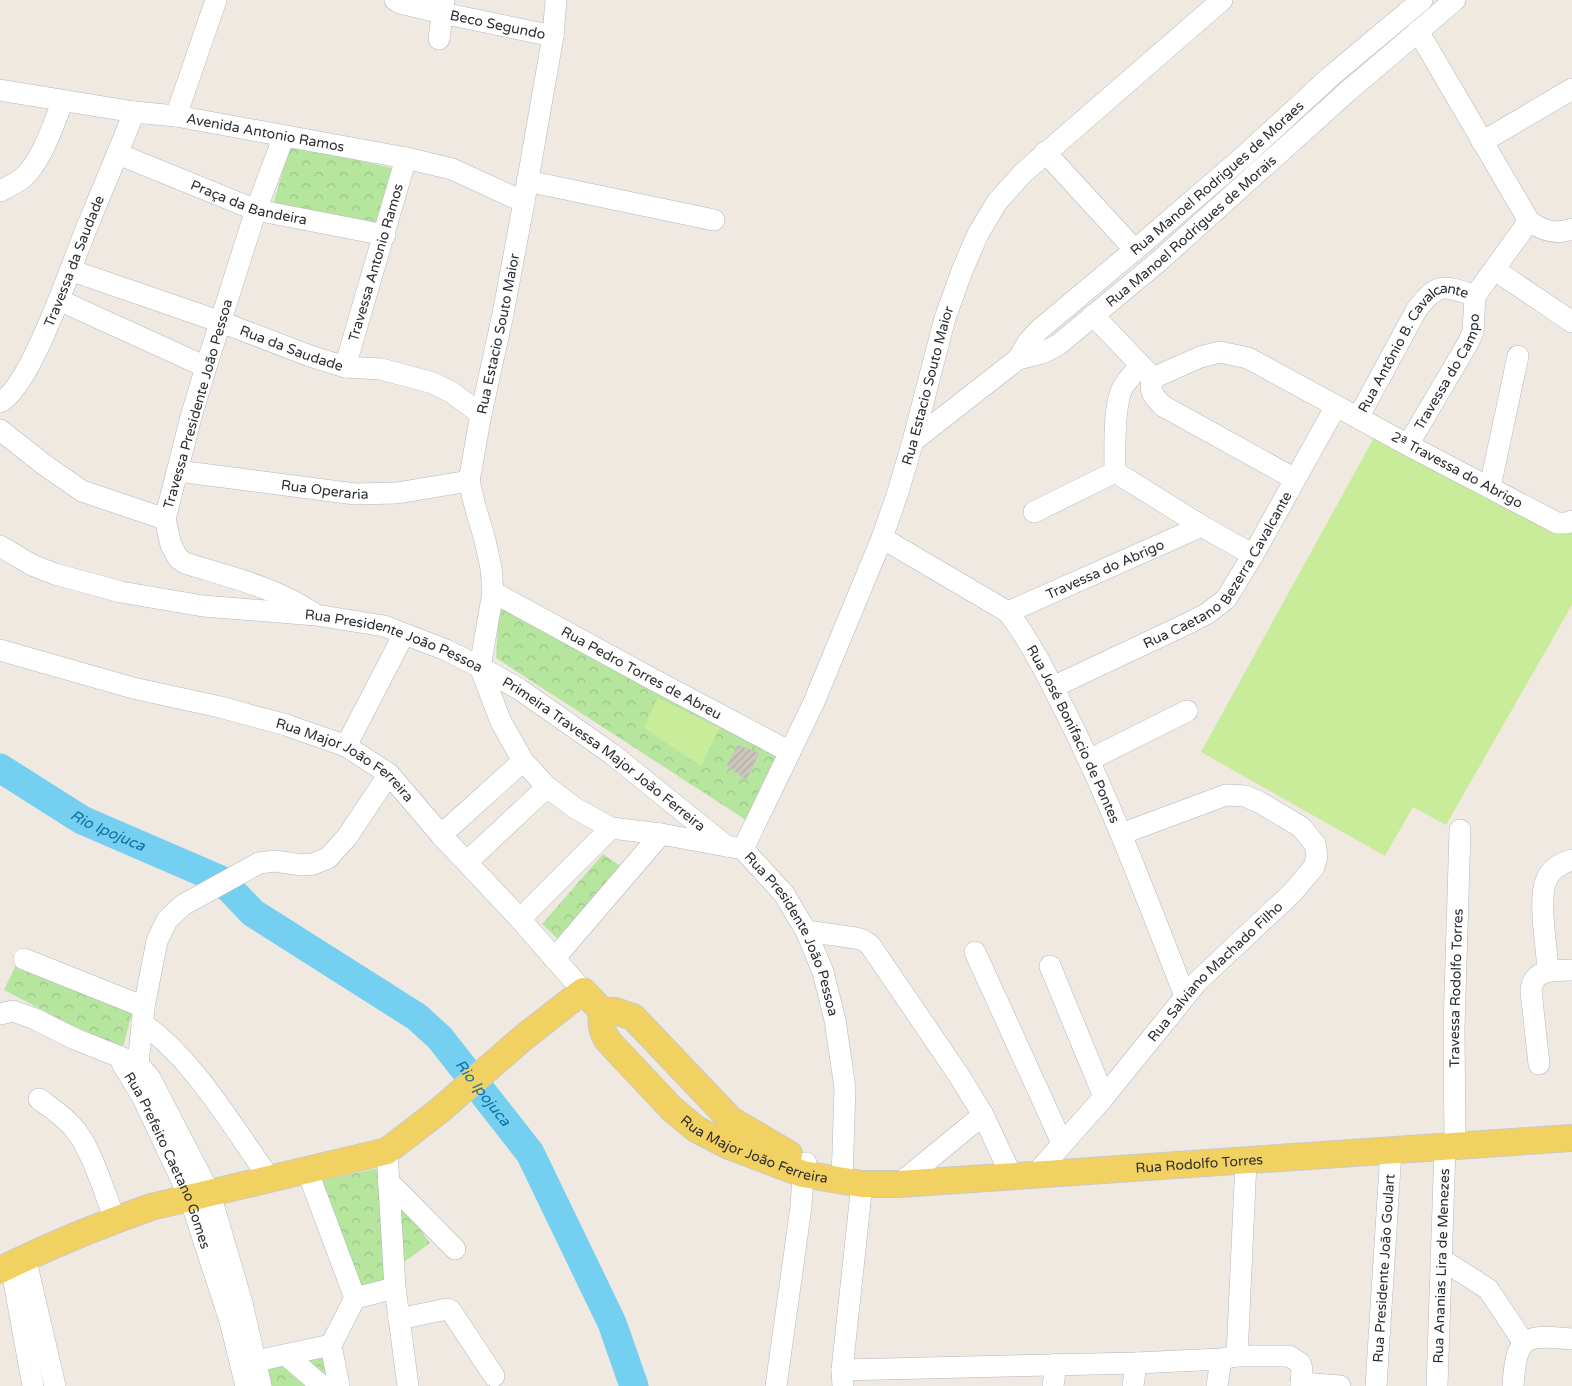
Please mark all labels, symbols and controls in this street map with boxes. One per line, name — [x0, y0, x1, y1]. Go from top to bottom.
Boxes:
street label: Beco Segundo — [449, 6, 547, 43]
street label: Rua Manoel Rodrigues de Moraes — [1126, 97, 1307, 259]
street label: Avenida Antonio Ramos — [185, 110, 346, 155]
street label: Rua Manoel Rodrigues de Morais — [1102, 151, 1280, 310]
street label: Praça da Bandeira — [188, 176, 309, 228]
street label: Travessa Antonio Ramos — [344, 181, 407, 343]
street label: Travessa da Saudade — [40, 193, 108, 329]
street label: Rua Estacio Souto Maior — [473, 251, 523, 416]
street label: Rua Antônio B. Cavalcante — [1354, 279, 1471, 415]
street label: Travessa Presidente João Pessoa — [160, 297, 236, 511]
street label: Rua Estacio Souto Maior — [898, 303, 957, 467]
street label: Travessa do Campo — [1410, 313, 1483, 433]
street label: Rua da Saudade — [237, 322, 345, 374]
street label: 2ª Travessa do Abrigo — [1388, 428, 1526, 512]
street label: Rua Operaria — [280, 476, 369, 503]
street label: Rua Caetano Bezerra Cavalcante — [1140, 488, 1295, 652]
street label: Travessa do Abrigo — [1043, 535, 1167, 603]
street label: Rua Presidente João Pessoa — [304, 606, 486, 676]
street label: Rua Pedro Torres de Abreu — [558, 622, 725, 723]
street label: Rua José Bonifacio de Pontes — [1023, 642, 1124, 826]
street label: Primeira Travessa Major João Ferreira — [500, 673, 709, 835]
street label: Rua Major João Ferreira — [274, 714, 417, 805]
water label: Rio Ipojuca — [67, 806, 148, 855]
street label: Rua Presidente João Pessoa — [741, 848, 842, 1018]
street label: Rua Salviano Machado Filho — [1144, 898, 1286, 1045]
street label: Travessa Rodolfo Torres — [1445, 908, 1466, 1068]
water label: Rio Ipojuca — [451, 1056, 515, 1130]
street label: Rua Prefeito Caetano Gomes — [121, 1069, 215, 1251]
street label: Rua Major João Ferreira — [677, 1111, 829, 1187]
street label: Rua Rodolfo Torres — [1135, 1151, 1264, 1176]
street label: Rua Ananias Lira de Menezes — [1429, 1168, 1453, 1364]
street label: Rua Presidente João Goulart — [1369, 1173, 1398, 1363]

